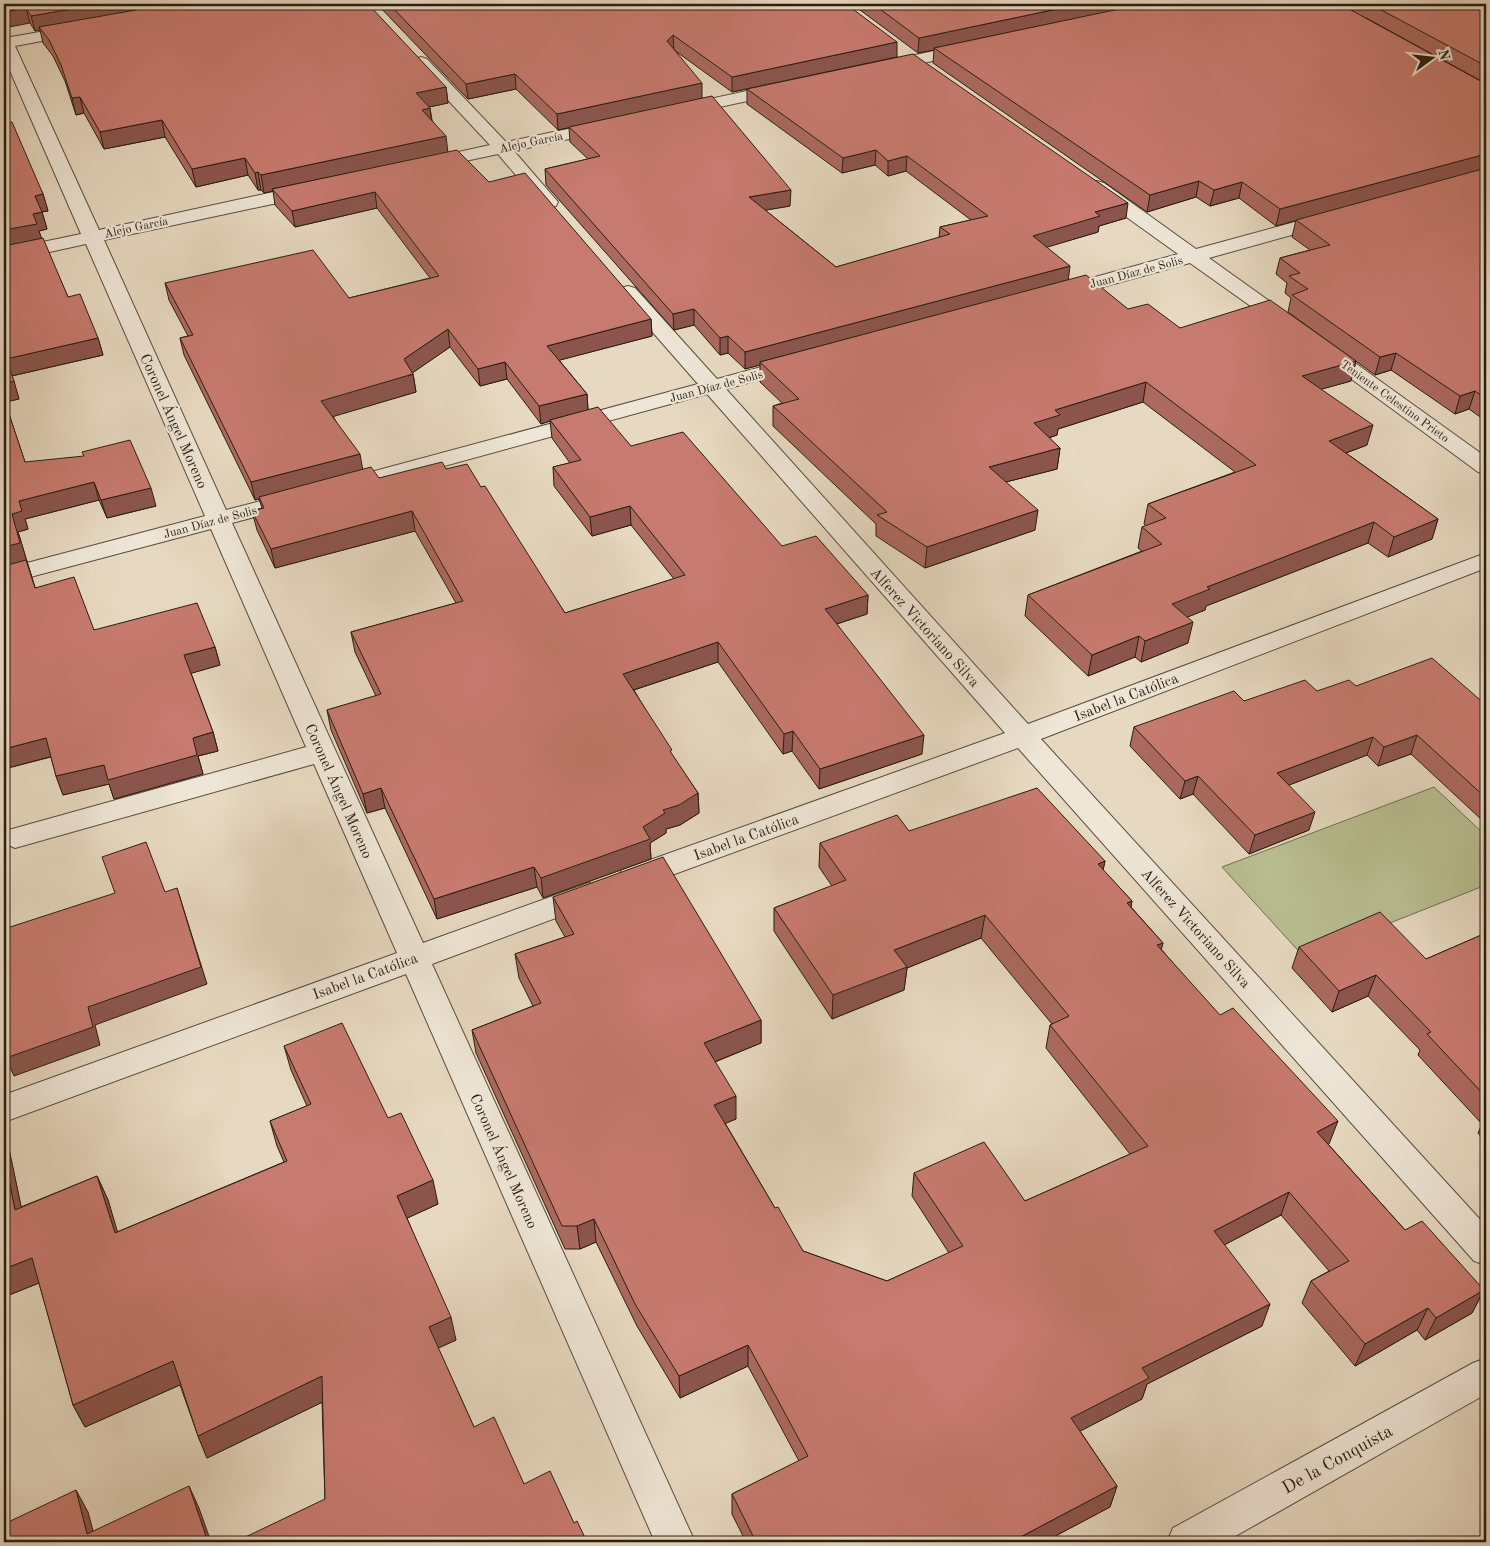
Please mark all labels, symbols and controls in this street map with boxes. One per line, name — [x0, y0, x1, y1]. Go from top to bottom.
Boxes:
north arrow — [1408, 32, 1458, 82]
text: N — [1435, 48, 1452, 62]
street label: Alejo García — [498, 130, 564, 156]
street label: Alejo García — [103, 215, 169, 241]
street label: Juan Díaz de Solis — [1088, 255, 1184, 291]
street label: Coronel Ángel Moreno — [136, 351, 212, 491]
street label: Teniente Celestino Prieto — [1338, 359, 1451, 445]
street label: Juan Díaz de Solis — [668, 369, 764, 405]
street label: Juan Díaz de Solis — [162, 505, 258, 541]
street label: Alferez Victoriano Silva — [866, 565, 982, 691]
street label: Isabel la Católica — [1072, 671, 1181, 725]
street label: Coronel Ángel Moreno — [301, 721, 377, 861]
street label: Isabel la Católica — [692, 812, 802, 864]
street label: Alferez Victoriano Silva — [1137, 866, 1253, 992]
street label: Isabel la Católica — [311, 951, 421, 1003]
street label: Coronel Ángel Moreno — [466, 1091, 542, 1231]
street label: De la Conquista — [1279, 1422, 1396, 1498]

